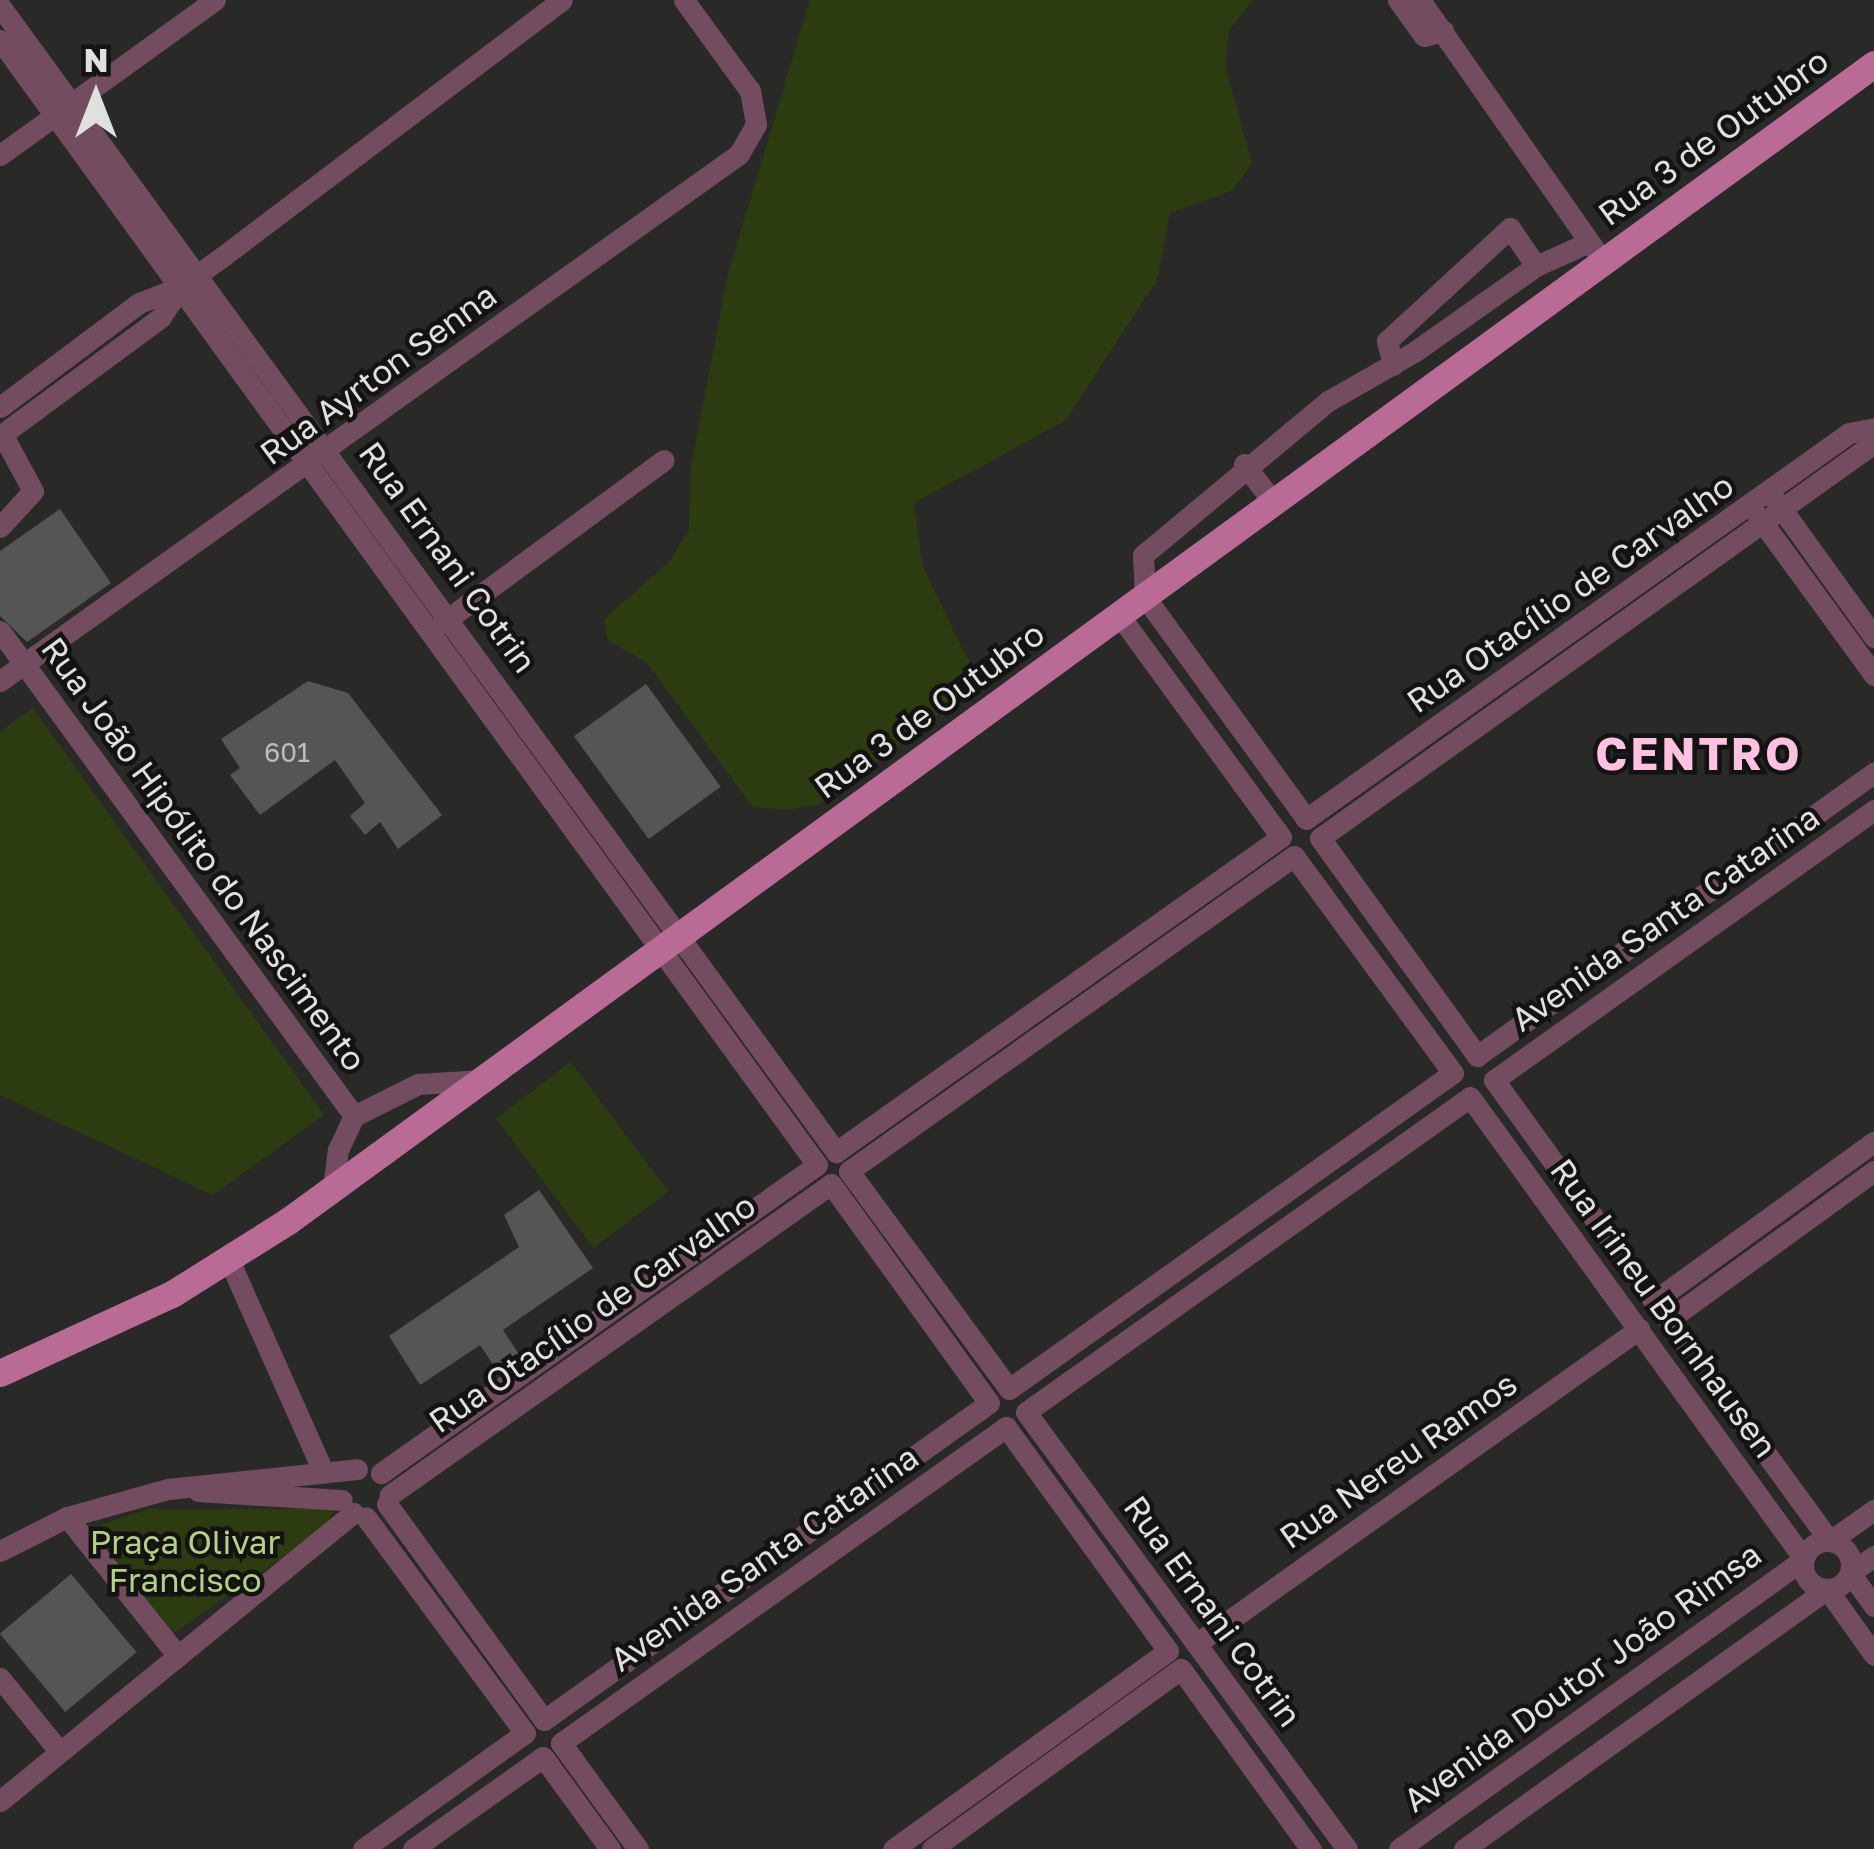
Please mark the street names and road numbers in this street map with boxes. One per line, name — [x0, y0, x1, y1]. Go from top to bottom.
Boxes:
street label: Rua 3 de Outubro — [1591, 40, 1835, 234]
street label: Rua Ayrton Senna — [252, 275, 504, 473]
street label: Rua Ernani Cotrin — [351, 434, 545, 680]
street label: Rua Otacílio de Carvalho — [1399, 465, 1741, 721]
street label: Rua 3 de Outubro — [807, 613, 1051, 807]
street label: Rua João Hipólito do Nascimento — [33, 630, 375, 1078]
street label: Avenida Santa Catarina — [1504, 797, 1826, 1039]
street label: Rua Irineu Bornhausen — [1542, 1151, 1786, 1465]
street label: Rua Otacílio de Carvalho — [421, 1185, 763, 1441]
street label: Rua Nereu Ramos — [1272, 1363, 1524, 1557]
street label: Avenida Santa Catarina — [603, 1437, 925, 1679]
street label: Rua Ernani Cotrin — [1116, 1488, 1310, 1734]
street label: Avenida Doutor João Rimsa — [1396, 1534, 1768, 1820]

